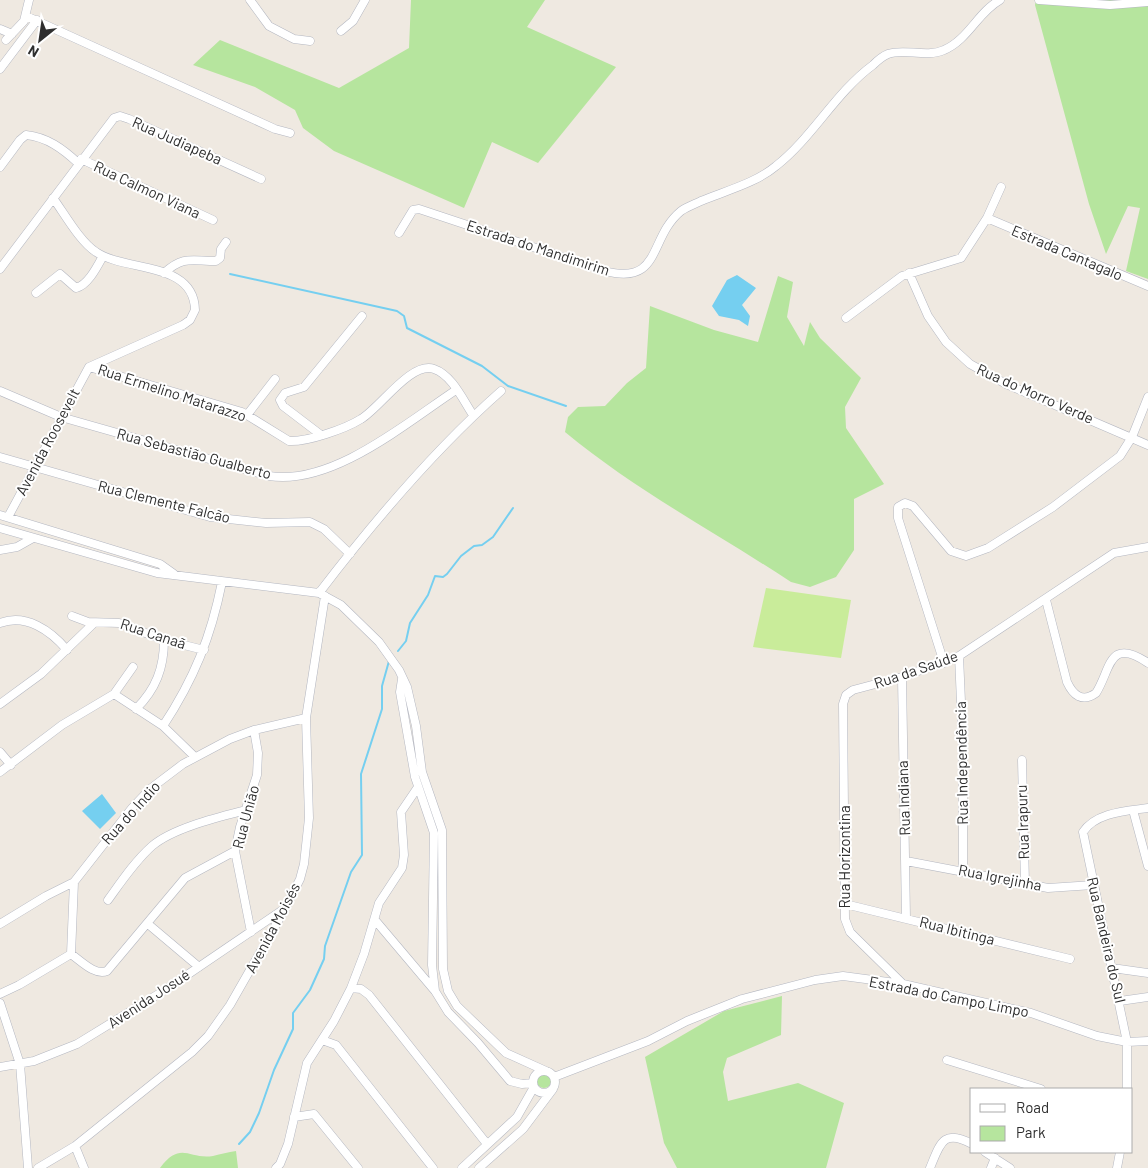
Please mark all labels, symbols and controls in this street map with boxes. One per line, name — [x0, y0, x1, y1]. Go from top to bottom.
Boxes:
north arrow — [15, 15, 65, 65]
text: N — [25, 42, 42, 61]
street label: Rua Judiapeba — [130, 112, 225, 168]
street label: Rua Calmon Viana — [91, 157, 204, 222]
street label: Estrada do Mandimirim — [465, 215, 612, 279]
street label: Estrada Cantagalo — [1009, 221, 1126, 284]
street label: Rua do Morro Verde — [974, 359, 1097, 427]
street label: Rua Ermelino Matarazzo — [96, 360, 249, 425]
street label: Avenida Roosevelt — [11, 385, 83, 498]
street label: Rua Sebastião Gualberto — [115, 424, 273, 482]
street label: Rua Clemente Falcão — [96, 476, 232, 526]
street label: Rua Canaã — [118, 614, 188, 652]
street label: Rua da Saúde — [871, 646, 960, 692]
street label: Rua Independência — [951, 701, 971, 825]
street label: Rua Indiana — [893, 760, 913, 836]
street label: Rua do Indio — [97, 777, 163, 848]
street label: Rua União — [228, 783, 262, 851]
street label: Rua Irapuru — [1012, 784, 1032, 860]
street label: Rua Horizontina — [835, 805, 853, 909]
street label: Rua Igrejinha — [957, 860, 1043, 894]
street label: Rua Bandeira do Sul — [1084, 875, 1130, 1004]
street label: Avenida Moisés — [241, 879, 303, 976]
street label: Rua Ibitinga — [918, 912, 997, 948]
street label: Avenida Josué — [104, 965, 193, 1031]
street label: Estrada do Campo Limpo — [868, 972, 1031, 1020]
legend — [970, 1088, 1133, 1153]
text: Road — [1016, 1098, 1049, 1116]
text: Park — [1016, 1123, 1046, 1141]

